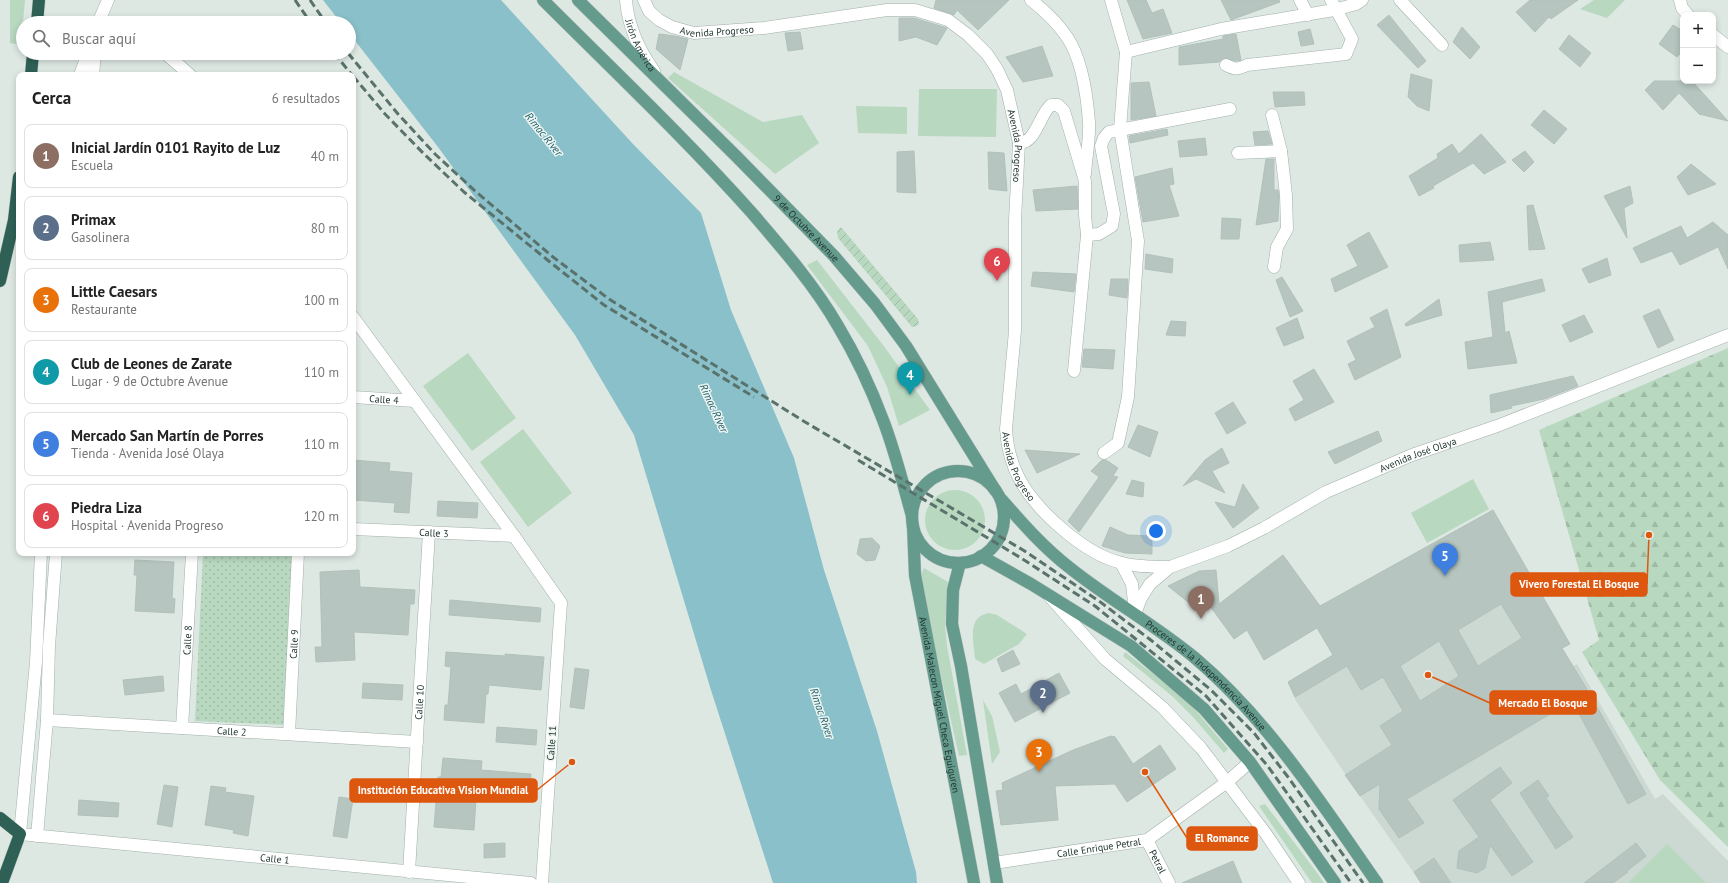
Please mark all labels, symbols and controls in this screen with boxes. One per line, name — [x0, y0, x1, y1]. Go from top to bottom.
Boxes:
map controls — [1680, 12, 1716, 84]
button: + — [1680, 12, 1716, 48]
search box — [16, 16, 356, 60]
street label: Jirón América — [622, 17, 658, 74]
street label: Avenida Progreso — [679, 23, 754, 40]
icon: search — [30, 27, 52, 49]
text: Buscar aquí — [62, 29, 136, 48]
button: − — [1680, 48, 1716, 84]
text: Cerca — [32, 87, 71, 109]
text: 6 resultados — [272, 90, 340, 107]
street label: Avenida Progreso — [1005, 108, 1025, 183]
water label: Rimac River — [522, 109, 567, 160]
text: Inicial Jardín 0101 Rayito de Luz — [71, 138, 280, 157]
text: 1 — [42, 148, 50, 165]
text: 40 m — [311, 148, 339, 165]
text: Escuela — [71, 157, 113, 174]
street label: 9 de Octubre Avenue — [771, 192, 842, 265]
text: Primax — [71, 210, 116, 229]
text: 2 — [42, 220, 50, 237]
text: 80 m — [311, 220, 339, 237]
text: Gasolinera — [71, 229, 130, 246]
pin: 6 — [984, 248, 1010, 281]
text: Little Caesars — [71, 282, 157, 301]
text: 3 — [42, 292, 50, 309]
text: 100 m — [304, 292, 339, 309]
text: Restaurante — [71, 301, 137, 318]
text: Club de Leones de Zarate — [71, 354, 232, 373]
pin: 4 — [897, 362, 923, 395]
text: 4 — [42, 364, 50, 381]
text: 110 m — [304, 364, 339, 381]
text: Lugar · 9 de Octubre Avenue — [71, 373, 228, 390]
water label: Rimac River — [697, 381, 732, 436]
street label: Calle 4 — [369, 392, 400, 407]
text: Mercado San Martín de Porres — [71, 426, 264, 445]
street label: Avenida Progreso — [999, 431, 1038, 504]
street label: Avenida José Olaya — [1378, 434, 1458, 475]
text: 5 — [42, 436, 50, 453]
text: 110 m — [304, 436, 339, 453]
text: Tienda · Avenida José Olaya — [71, 445, 224, 462]
text: Piedra Liza — [71, 498, 142, 517]
text: 6 — [42, 508, 50, 525]
text: 120 m — [304, 508, 339, 525]
text: Hospital · Avenida Progreso — [71, 517, 223, 534]
your location — [1146, 521, 1166, 541]
street label: Calle 3 — [419, 526, 449, 540]
pin: 5 — [1432, 543, 1458, 576]
callout: Vivero Forestal El Bosque — [1511, 573, 1647, 596]
text: Vivero Forestal El Bosque — [1518, 577, 1639, 591]
pin: 1 — [1188, 586, 1214, 619]
street label: Avenida Malecon Miguel Checa Eguiguren — [916, 616, 963, 794]
street label: Proceres de la Independencia Avenue — [1143, 617, 1269, 733]
street label: Calle 8 — [180, 625, 195, 655]
street label: Calle 9 — [287, 629, 301, 659]
pin: 2 — [1030, 680, 1056, 713]
street label: Calle 10 — [412, 684, 427, 720]
water label: Rimac River — [807, 686, 838, 741]
callout: Mercado El Bosque — [1490, 691, 1596, 714]
text: Mercado El Bosque — [1498, 696, 1588, 710]
street label: Calle 2 — [216, 724, 247, 739]
street label: Calle 11 — [544, 725, 559, 761]
pin: 3 — [1026, 739, 1052, 772]
callout: Institución Educativa Vision Mundial — [350, 779, 537, 802]
text: Institución Educativa Vision Mundial — [358, 783, 529, 797]
callout: El Romance — [1187, 827, 1257, 850]
text: El Romance — [1195, 831, 1250, 845]
street label: Calle Enrique Petral — [1056, 835, 1142, 860]
street label: Petral — [1146, 847, 1169, 876]
street label: Calle 1 — [260, 851, 290, 867]

